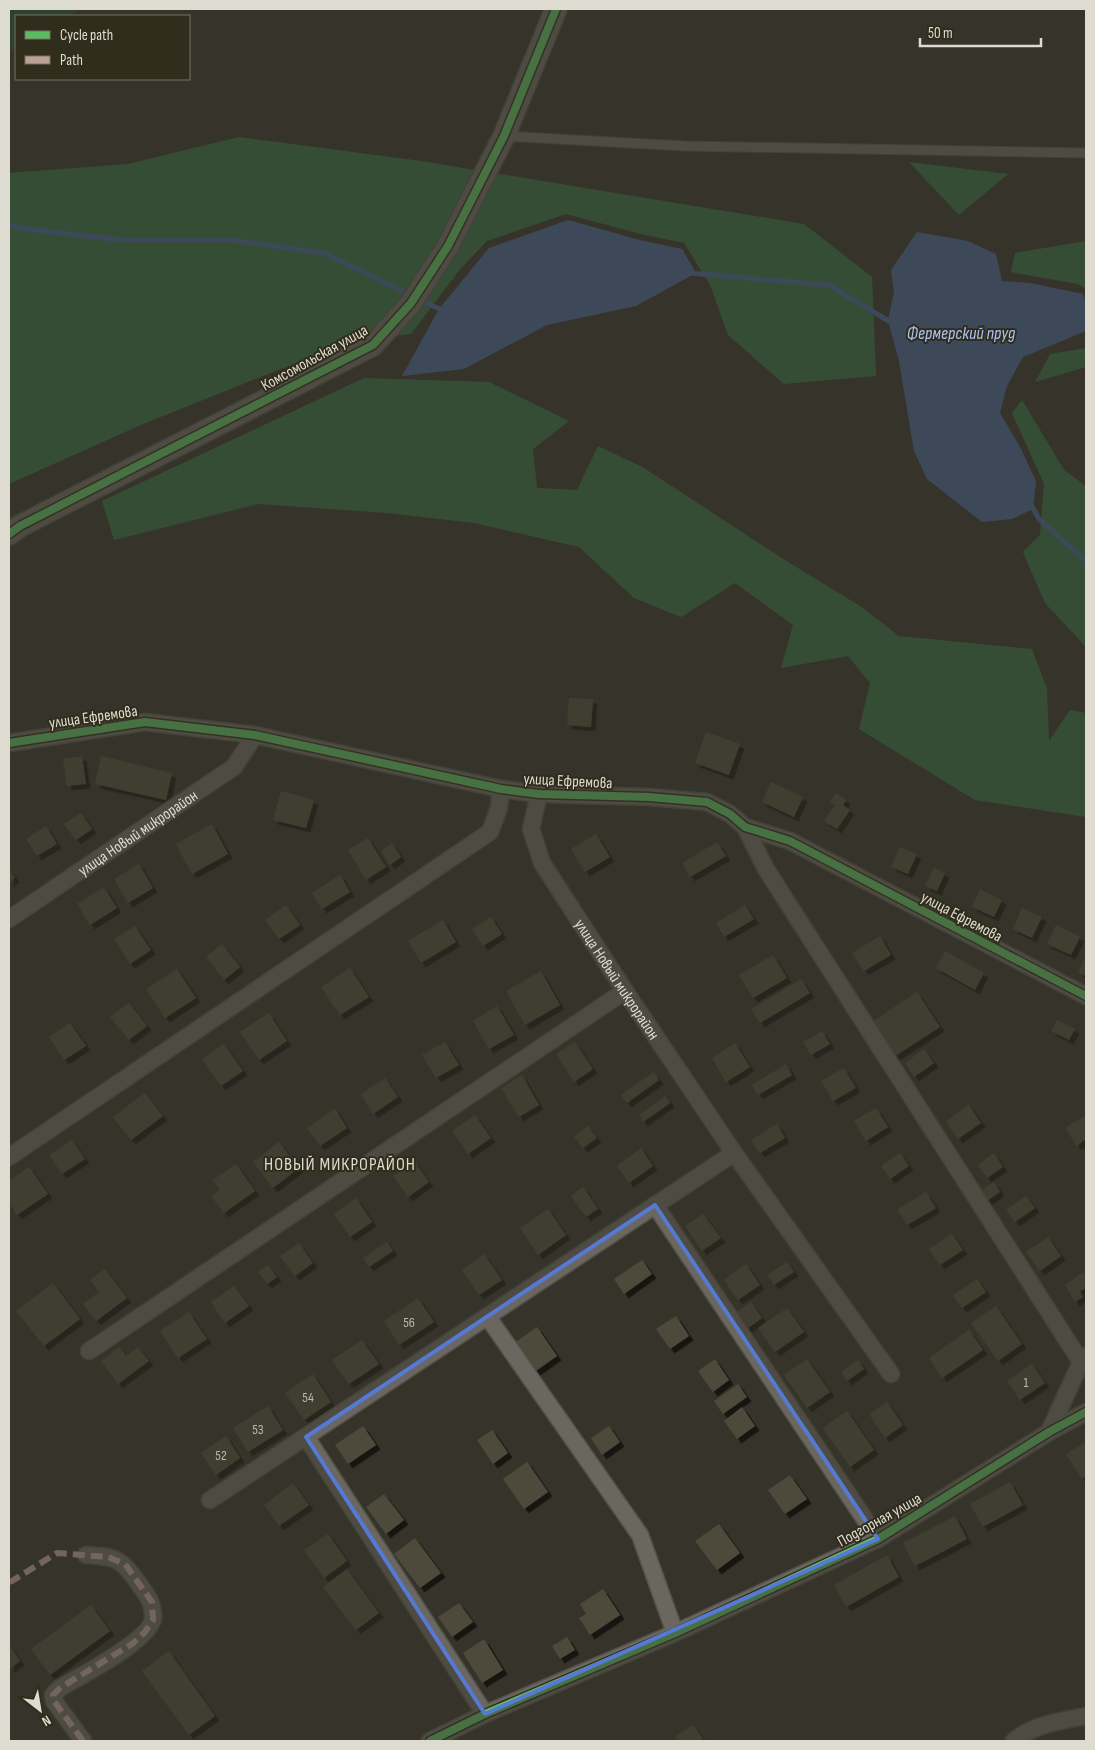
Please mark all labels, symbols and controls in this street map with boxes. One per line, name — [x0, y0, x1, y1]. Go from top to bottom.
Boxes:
legend — [15, 15, 190, 80]
scale bar — [920, 15, 1041, 47]
text: 50 m — [928, 24, 953, 43]
text: Cycle path — [60, 26, 113, 45]
text: Path — [60, 51, 83, 70]
street label: Комсомольская улица — [258, 321, 371, 395]
water label: Фермерский пруд — [907, 323, 1016, 344]
street label: улица Ефремова — [48, 702, 139, 733]
street label: улица Ефремова — [523, 770, 613, 793]
street label: улица Новый микрорайон — [75, 786, 202, 881]
street label: улица Ефремова — [917, 888, 1005, 947]
street label: улица Новый микрорайон — [570, 916, 663, 1044]
district label: НОВЫЙ МИКРОРАЙОН — [264, 1154, 416, 1175]
house number: 56 — [403, 1314, 415, 1331]
house number: 1 — [1024, 1374, 1029, 1391]
house number: 54 — [302, 1389, 314, 1406]
house number: 53 — [252, 1421, 264, 1438]
house number: 52 — [215, 1447, 227, 1464]
street label: Подгорная улица — [834, 1489, 925, 1551]
north arrow — [15, 1685, 65, 1735]
text: N — [39, 1712, 54, 1730]

